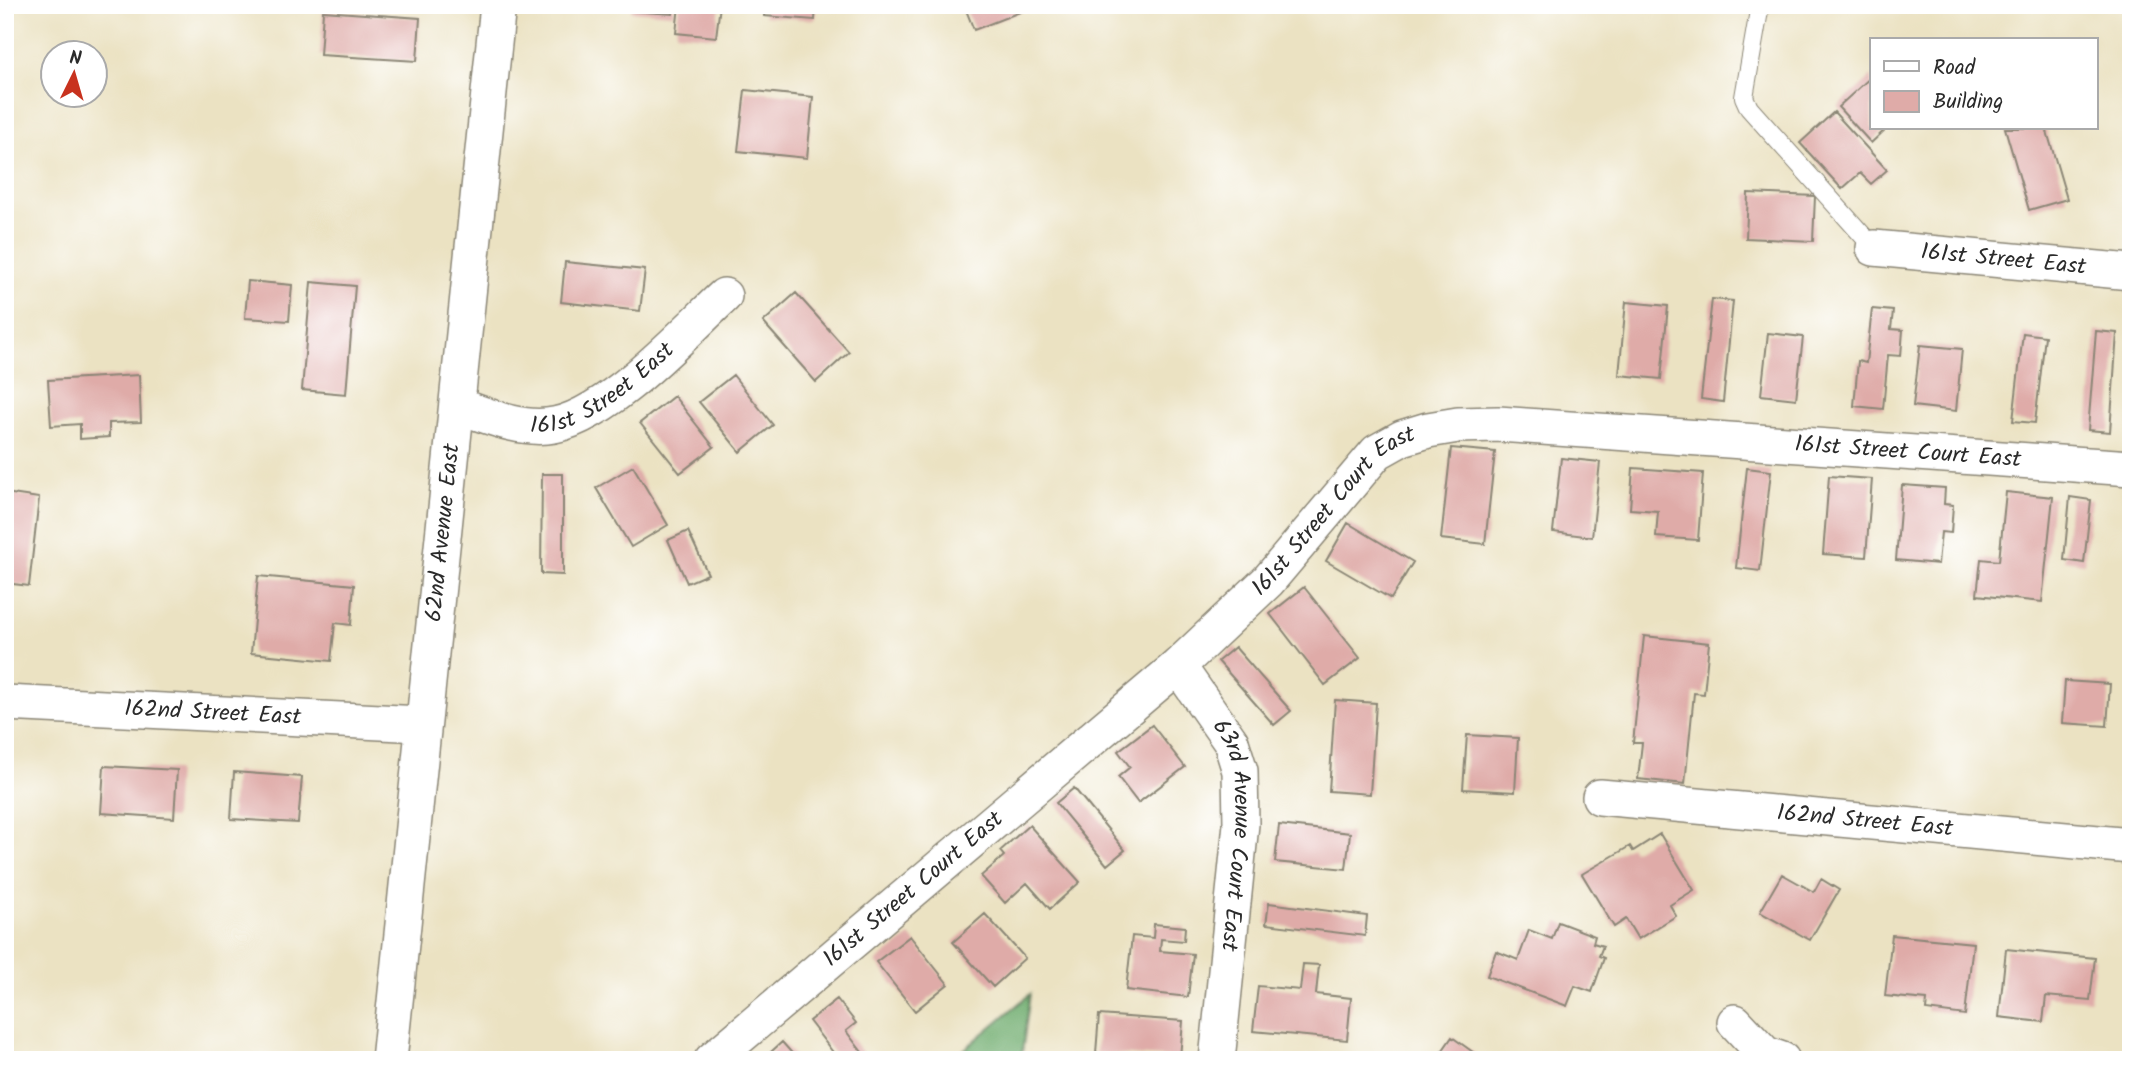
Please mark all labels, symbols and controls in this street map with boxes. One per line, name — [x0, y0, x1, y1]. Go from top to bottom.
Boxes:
north arrow — [38, 38, 108, 108]
legend — [1870, 38, 2098, 130]
text: N — [68, 44, 83, 75]
text: Road — [1933, 52, 1976, 85]
text: Building — [1933, 86, 2003, 119]
street label: 161st Street East — [1919, 234, 2089, 286]
street label: 161st Street East — [529, 333, 684, 445]
street label: 161st Street Court East — [1244, 417, 1421, 605]
street label: 161st Street Court East — [1793, 427, 2023, 478]
street label: 62nd Avenue East — [416, 441, 471, 624]
street label: 162nd Street East — [123, 691, 303, 736]
street label: 63rd Avenue Court East — [1202, 712, 1259, 954]
street label: 162nd Street East — [1775, 795, 1956, 848]
street label: 161st Street Court East — [815, 802, 1013, 977]

